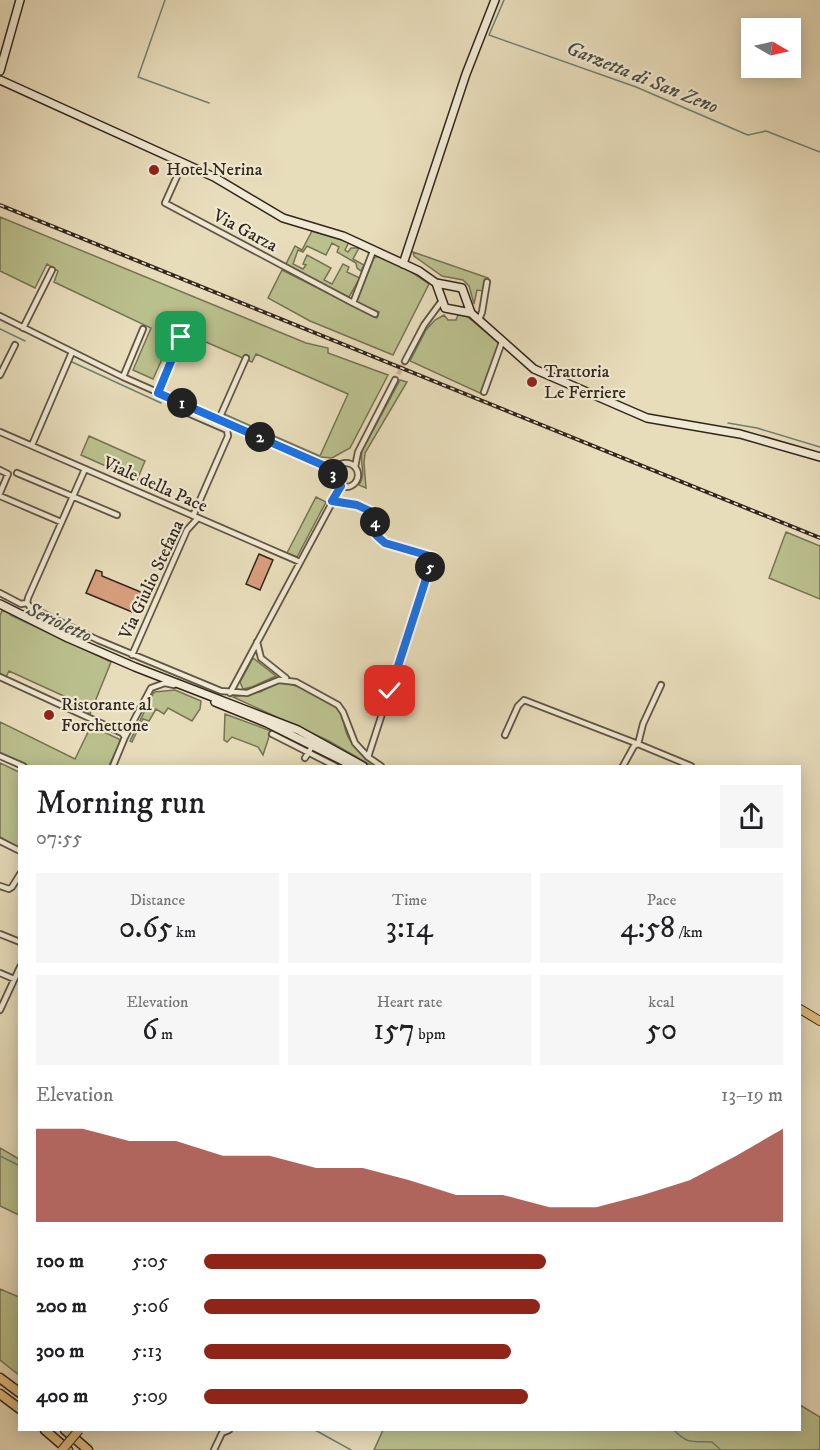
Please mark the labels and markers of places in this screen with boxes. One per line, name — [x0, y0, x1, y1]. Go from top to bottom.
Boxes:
place label: Hotel Nerina — [166, 159, 263, 181]
marker: Hotel Nerina — [147, 163, 161, 177]
pin — [155, 311, 206, 362]
place label: Trattoria Le Ferriere — [544, 361, 626, 404]
marker: Trattoria Le Ferriere — [525, 375, 539, 389]
pin: 1 — [167, 388, 197, 418]
pin: 2 — [245, 422, 275, 452]
pin: 3 — [318, 459, 348, 489]
pin: 4 — [360, 507, 390, 537]
pin: 5 — [415, 552, 445, 582]
pin — [364, 665, 415, 716]
place label: Ristorante al Forchettone — [61, 694, 152, 737]
marker: Ristorante al Forchettone — [42, 708, 56, 722]

